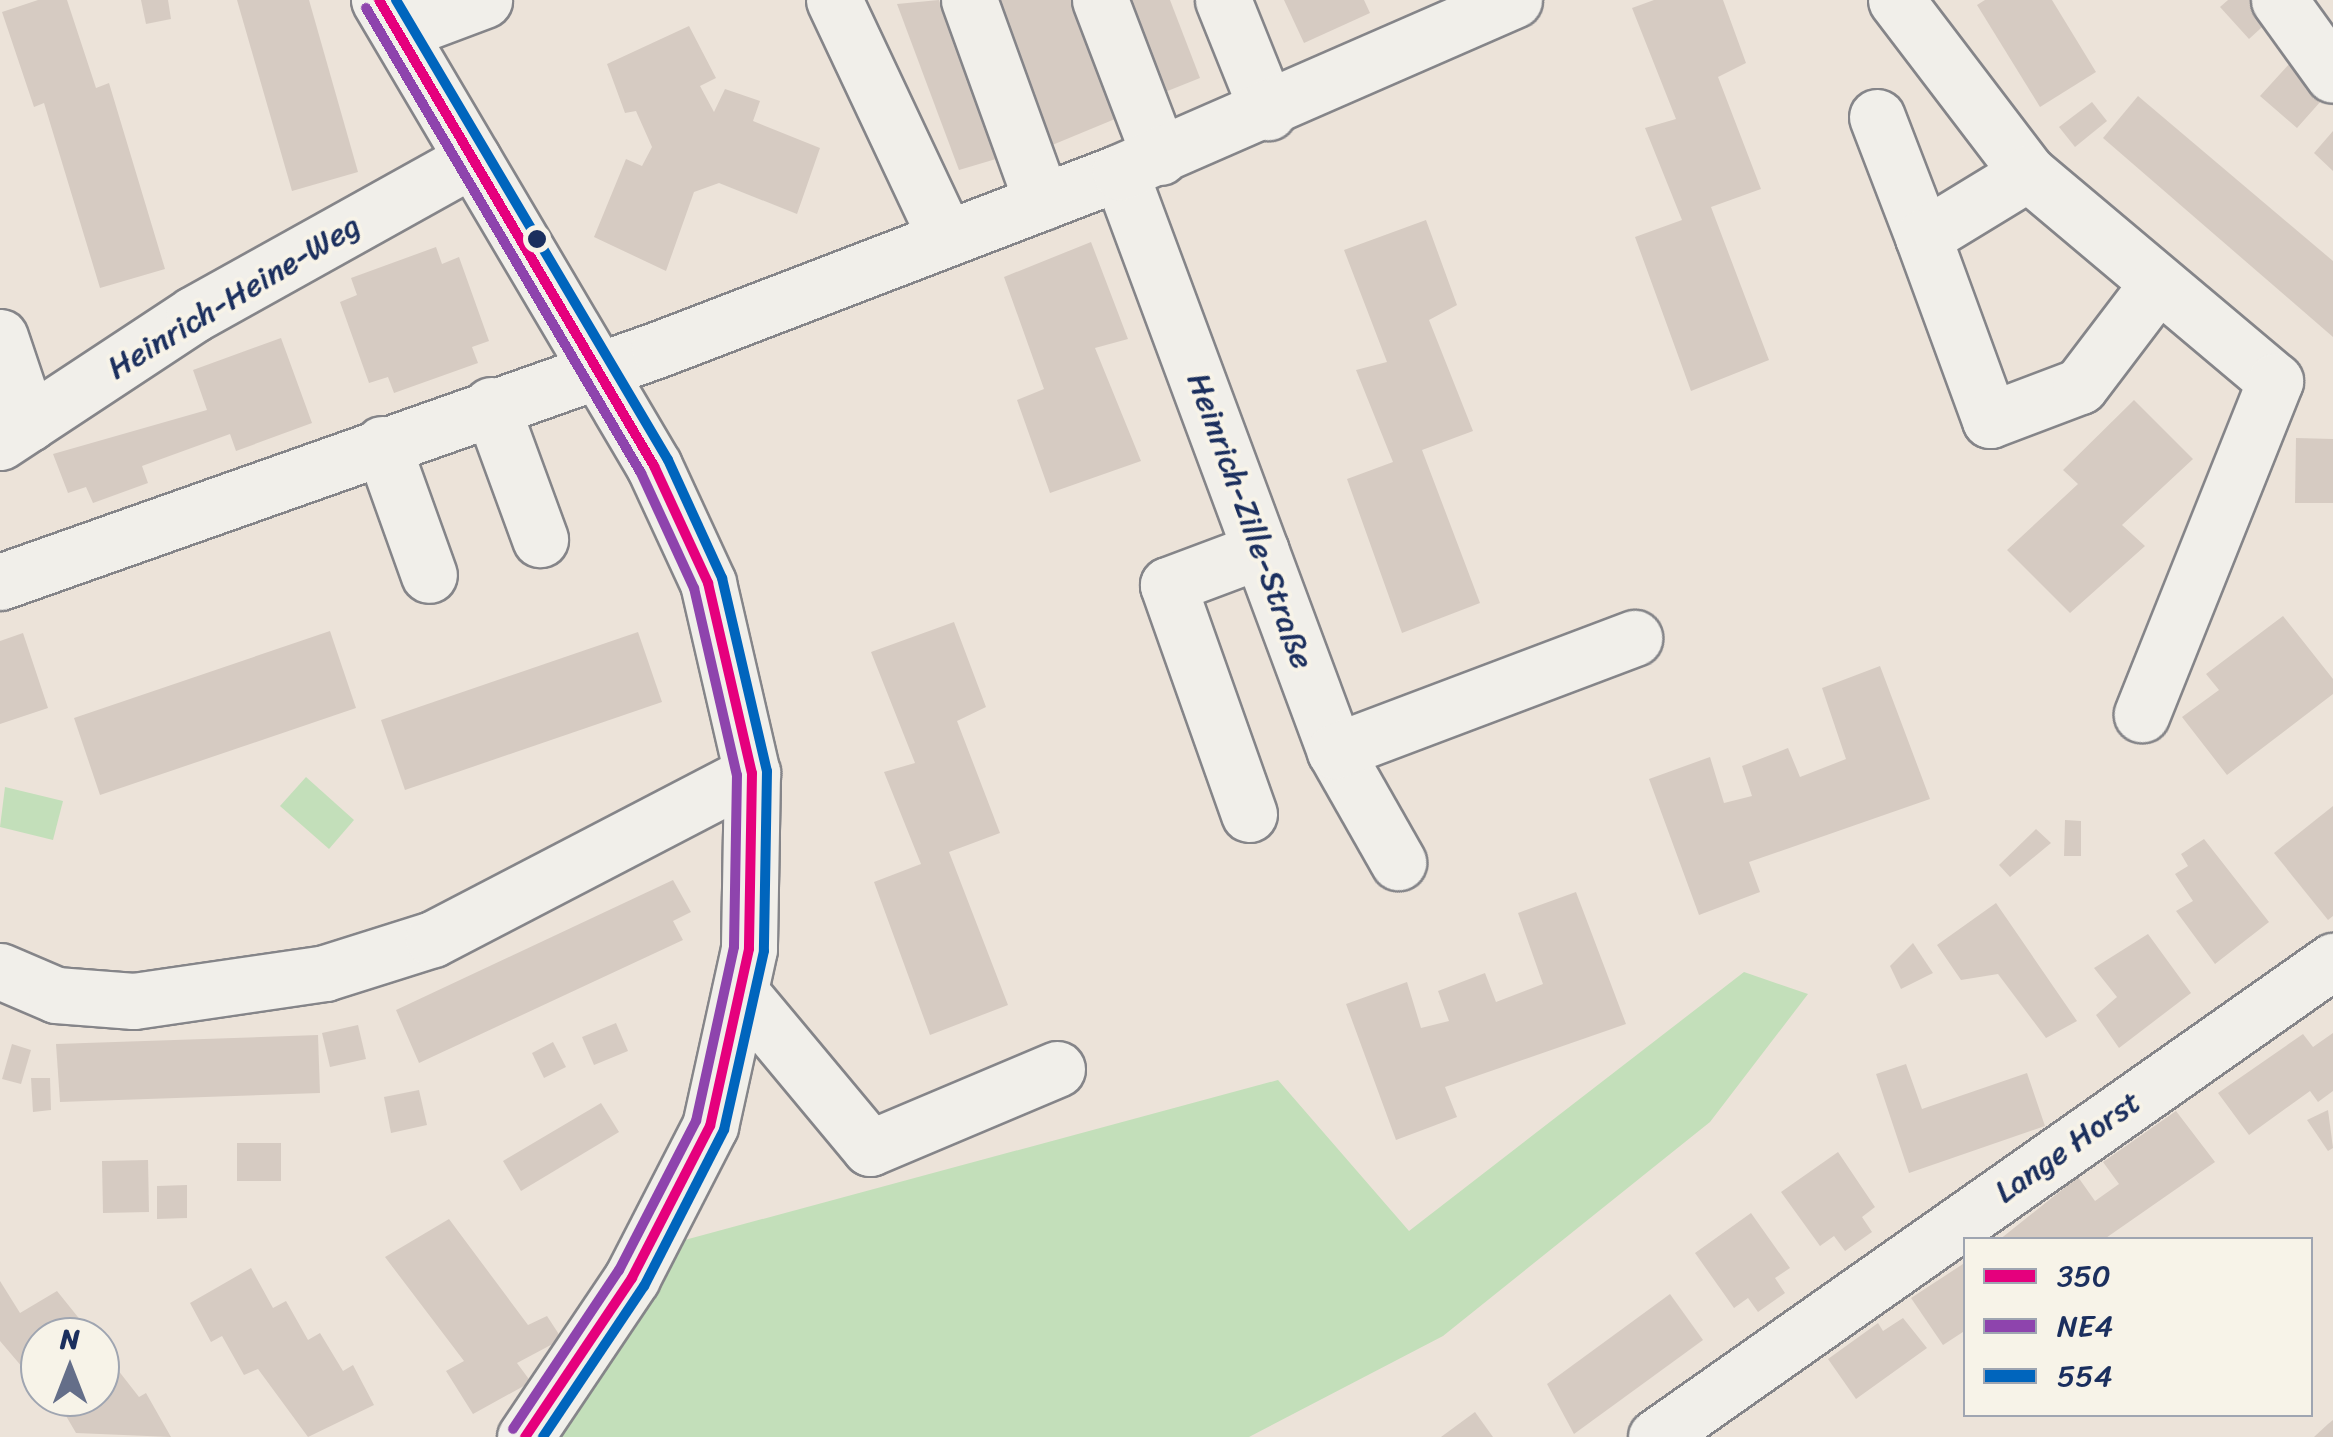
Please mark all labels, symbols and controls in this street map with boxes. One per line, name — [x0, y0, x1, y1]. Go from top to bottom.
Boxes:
street label: Heinrich-Heine-Weg — [101, 206, 367, 388]
unlabelled marker — [527, 229, 547, 249]
street label: Heinrich-Zille-Straße — [1179, 368, 1321, 674]
street label: Lange Horst — [1988, 1083, 2148, 1211]
legend — [1963, 1237, 2313, 1417]
text: 350 — [2057, 1249, 2111, 1303]
text: NE4 — [2057, 1299, 2113, 1353]
text: N — [60, 1314, 80, 1363]
north arrow — [20, 1317, 120, 1417]
text: 554 — [2057, 1349, 2112, 1403]

